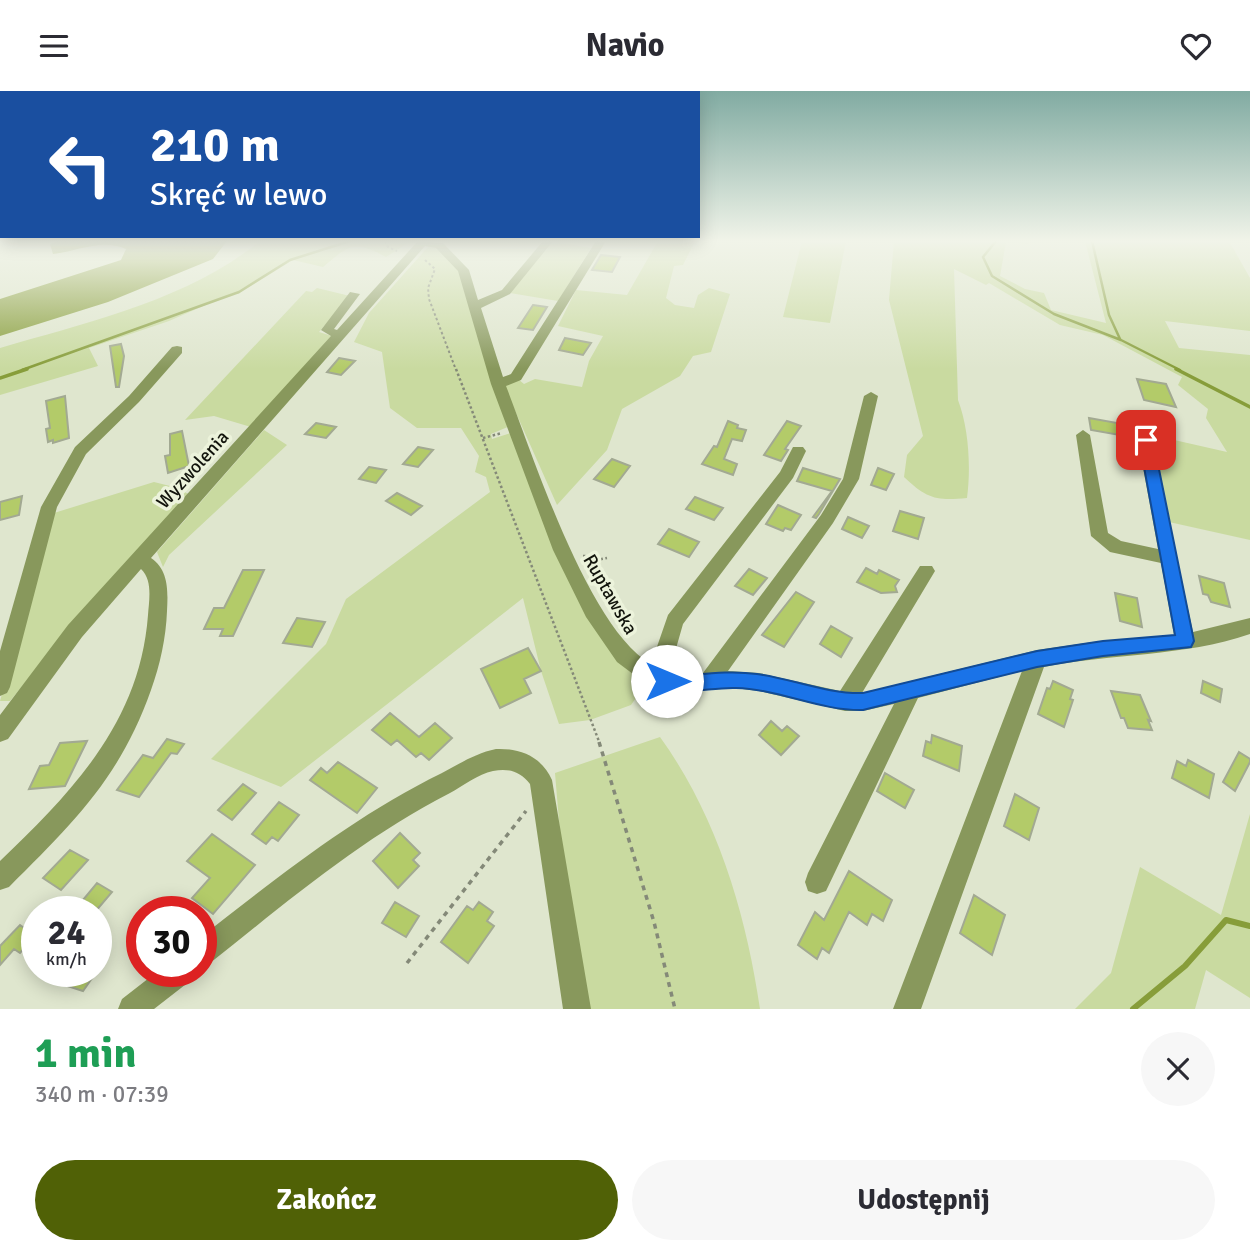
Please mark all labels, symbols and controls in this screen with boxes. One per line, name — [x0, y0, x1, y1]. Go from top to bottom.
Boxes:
text: Navio — [585, 26, 665, 65]
icon: menu — [35, 27, 73, 65]
icon: heart — [1177, 27, 1215, 65]
text: 210 m — [150, 115, 280, 175]
icon: left — [35, 119, 126, 210]
text: Skręć w lewo — [150, 175, 327, 214]
pin — [1116, 410, 1176, 470]
icon: arrive — [1127, 421, 1165, 459]
street label: Wyzwolenia — [151, 426, 234, 514]
street label: Ruptawska — [578, 550, 643, 639]
position arrow — [630, 644, 704, 718]
speed limit sign: 30 — [126, 896, 217, 987]
text: 24 — [48, 911, 85, 954]
text: km/h — [46, 948, 87, 970]
text: 1 min — [35, 1028, 136, 1079]
button: close — [1141, 1032, 1215, 1106]
text: 340 m · 07:39 — [35, 1080, 169, 1109]
button: Zakończ — [35, 1160, 618, 1240]
button: Udostępnij — [632, 1160, 1215, 1240]

